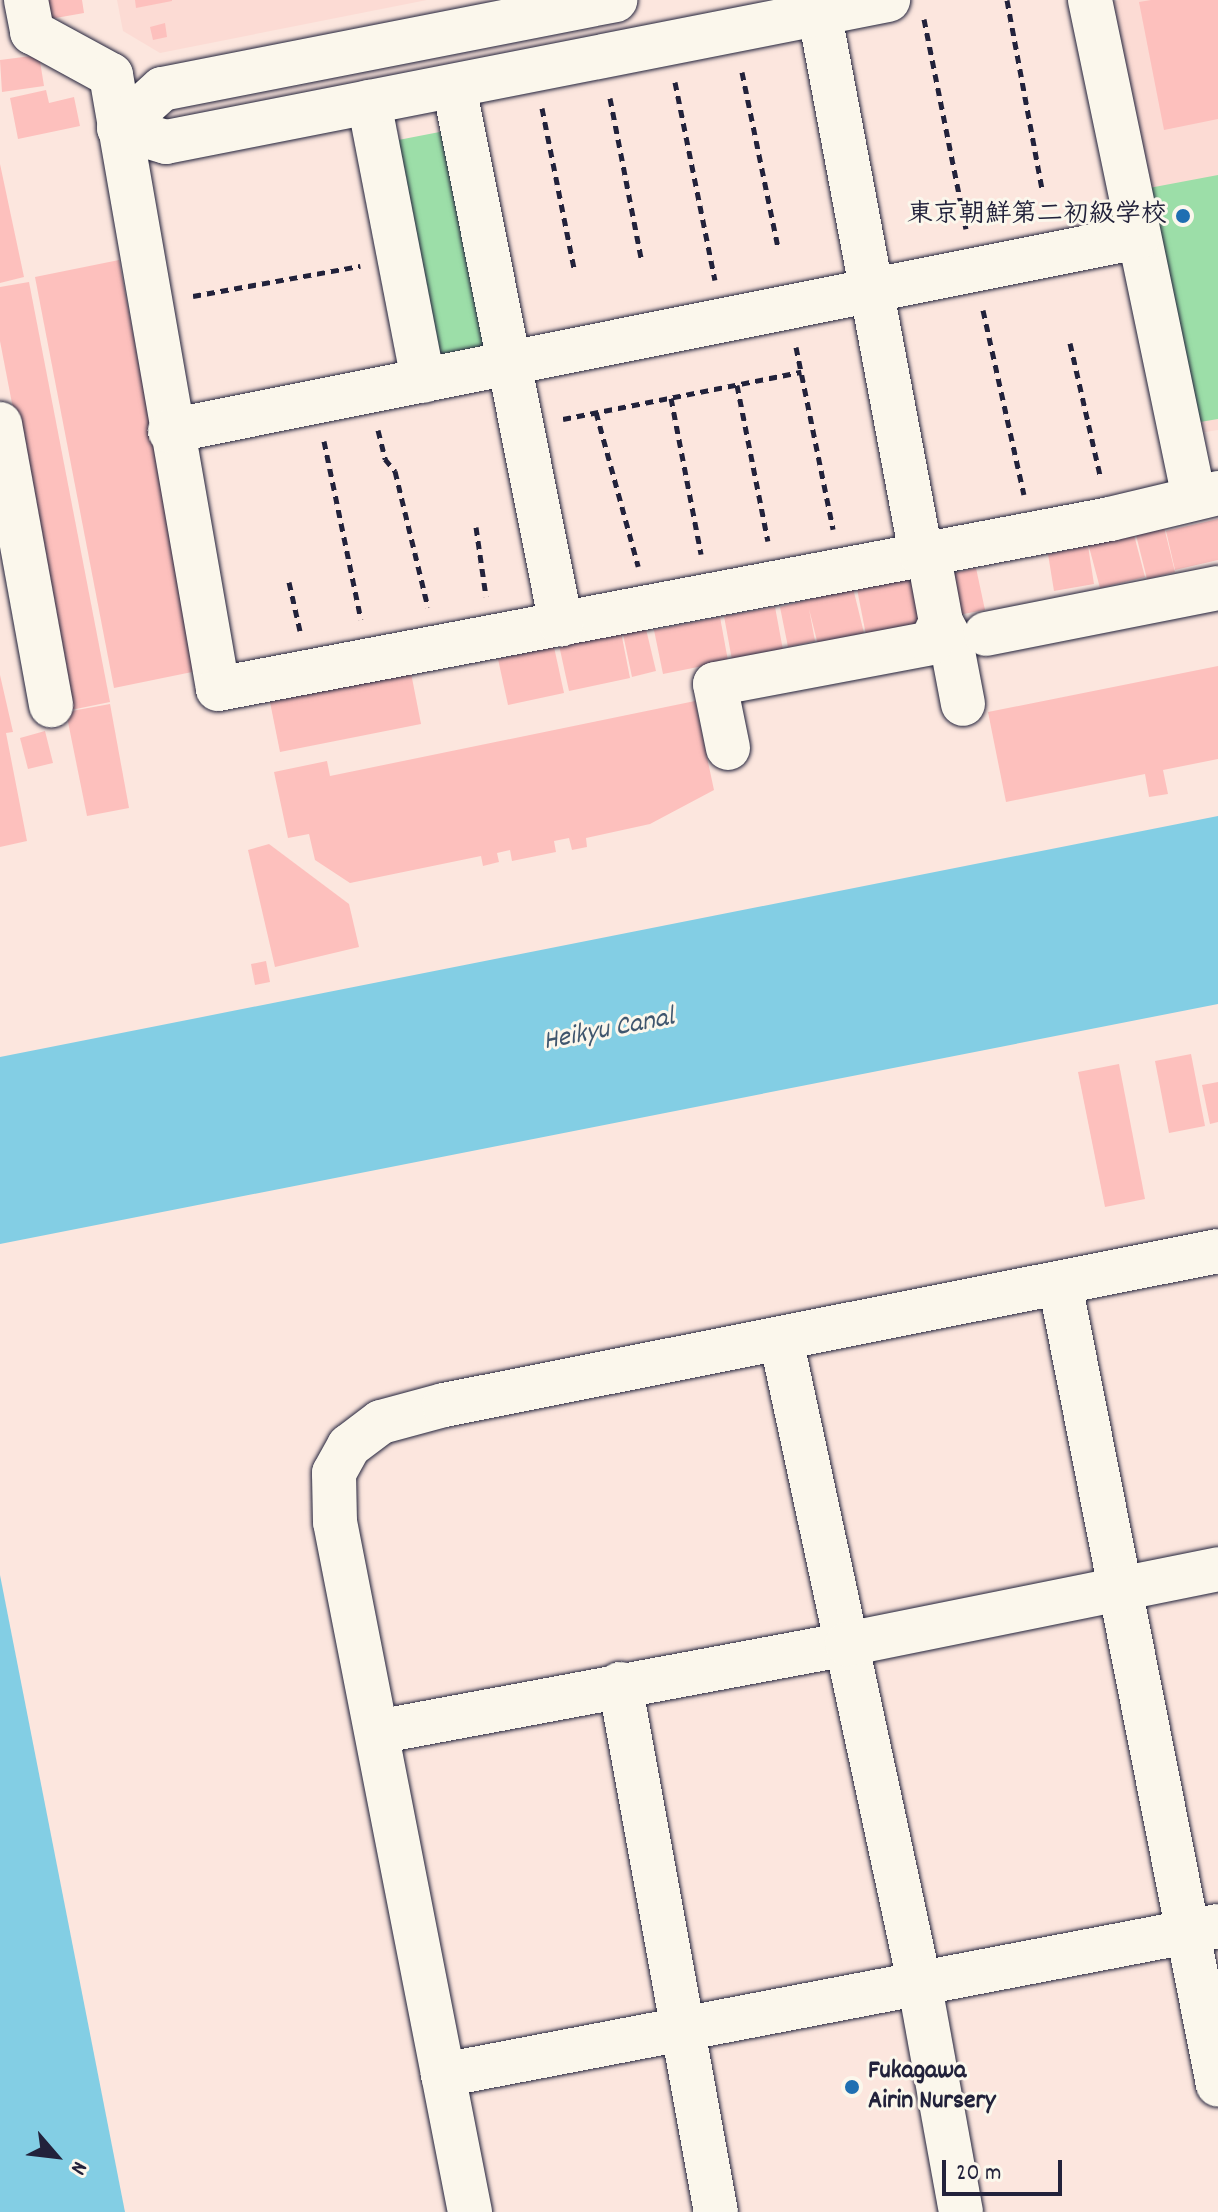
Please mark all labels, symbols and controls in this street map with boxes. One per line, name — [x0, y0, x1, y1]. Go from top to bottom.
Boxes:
place label: 東京朝鮮第二初級学校 — [907, 200, 1167, 232]
marker: 東京朝鮮第二初級学校 — [1174, 207, 1192, 225]
water label: Heikyu Canal — [541, 1002, 677, 1060]
place label: Fukagawa Airin Nursery — [868, 2056, 996, 2118]
marker: Fukagawa Airin Nursery — [843, 2078, 861, 2096]
north arrow — [16, 2116, 96, 2196]
scale bar — [946, 2144, 1066, 2194]
text: N — [61, 2155, 94, 2180]
text: 20 m — [956, 2157, 1002, 2191]

